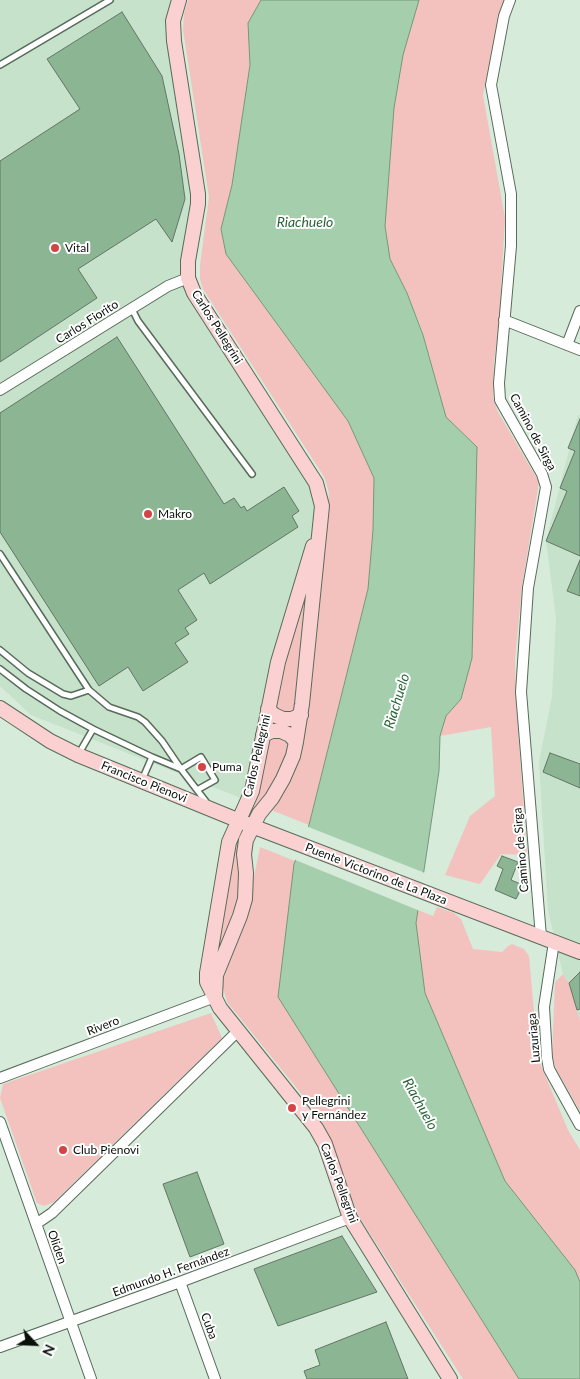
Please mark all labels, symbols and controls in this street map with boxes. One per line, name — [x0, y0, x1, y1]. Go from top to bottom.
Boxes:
water label: Riachuelo — [277, 214, 333, 230]
place label: Vital — [65, 241, 89, 255]
marker: Vital — [49, 242, 61, 254]
street label: Carlos Pellegrini — [188, 287, 246, 367]
street label: Carlos Fiorito — [53, 297, 121, 347]
street label: Camino de Sirga — [507, 391, 559, 473]
place label: Makro — [158, 507, 192, 521]
marker: Makro — [142, 508, 154, 520]
water label: Riachuelo — [381, 671, 413, 731]
street label: Carlos Pellegrini — [240, 713, 274, 799]
street label: Francisco Pienovi — [99, 758, 189, 806]
place label: Puma — [212, 760, 242, 774]
marker: Puma — [196, 761, 208, 773]
street label: Camino de Sirga — [510, 807, 532, 893]
street label: Puente Victorino de La Plaza — [303, 840, 449, 908]
street label: Luzuriaga — [525, 1012, 543, 1064]
street label: Rivero — [85, 1013, 121, 1039]
water label: Riachuelo — [399, 1075, 441, 1133]
place label: Pellegrini y Fernández — [302, 1094, 366, 1122]
marker: Pellegrini y Fernández — [286, 1102, 298, 1114]
street label: Carlos Pellegrini — [317, 1141, 361, 1225]
place label: Club Pienovi — [73, 1143, 139, 1157]
marker: Club Pienovi — [57, 1144, 69, 1156]
street label: Oliden — [44, 1228, 70, 1266]
street label: Edmundo H. Fernández — [111, 1244, 231, 1300]
street label: Cuba — [198, 1311, 220, 1341]
north arrow — [10, 1319, 60, 1369]
text: N — [39, 1342, 59, 1359]

